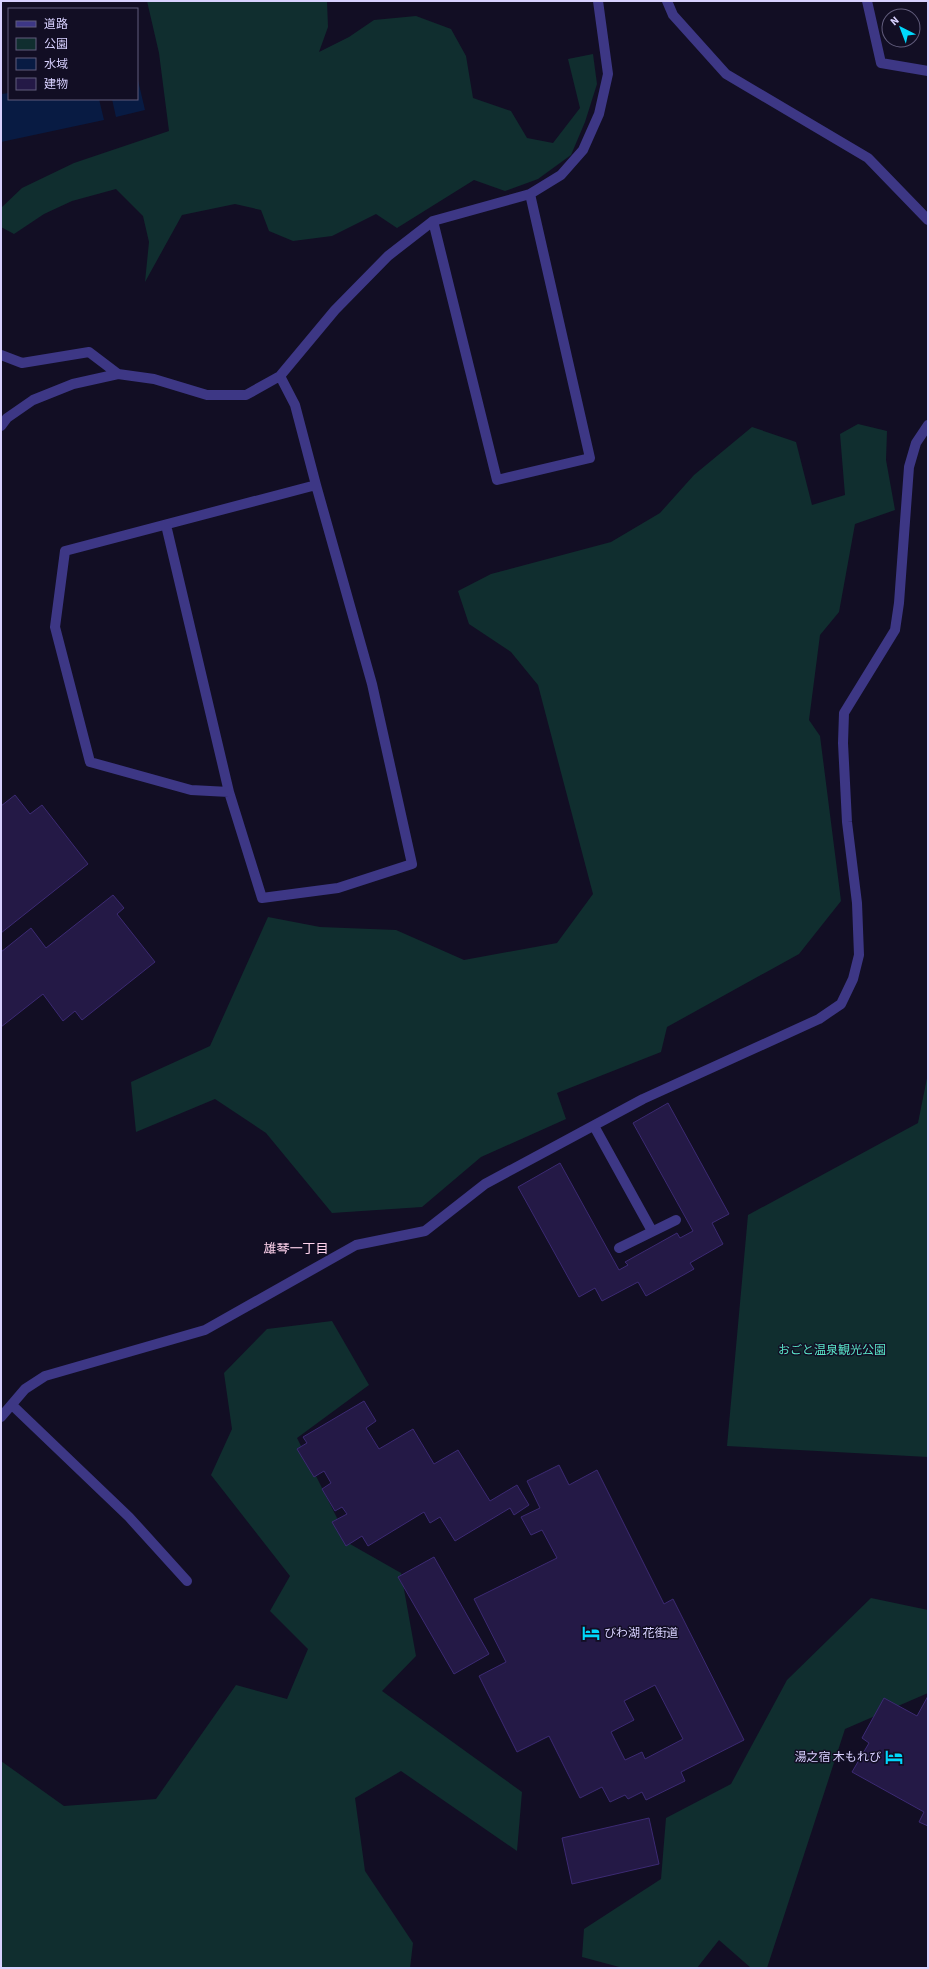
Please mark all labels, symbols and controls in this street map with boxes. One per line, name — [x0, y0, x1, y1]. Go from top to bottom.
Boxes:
legend — [8, 8, 138, 100]
north arrow — [881, 8, 921, 48]
text: N — [887, 13, 902, 29]
text: 道路 — [44, 16, 68, 33]
text: 公園 — [44, 36, 68, 53]
text: 水域 — [44, 56, 68, 73]
text: 建物 — [44, 76, 68, 93]
district label: 雄琴一丁目 — [263, 1240, 329, 1258]
park label: おごと温泉観光公園 — [778, 1342, 886, 1359]
hotel icon: びわ湖 花街道 — [581, 1623, 601, 1643]
place label: びわ湖 花街道 — [604, 1625, 678, 1642]
hotel icon: 湯之宿 木もれび — [884, 1747, 904, 1767]
place label: 湯之宿 木もれび — [795, 1749, 881, 1766]

